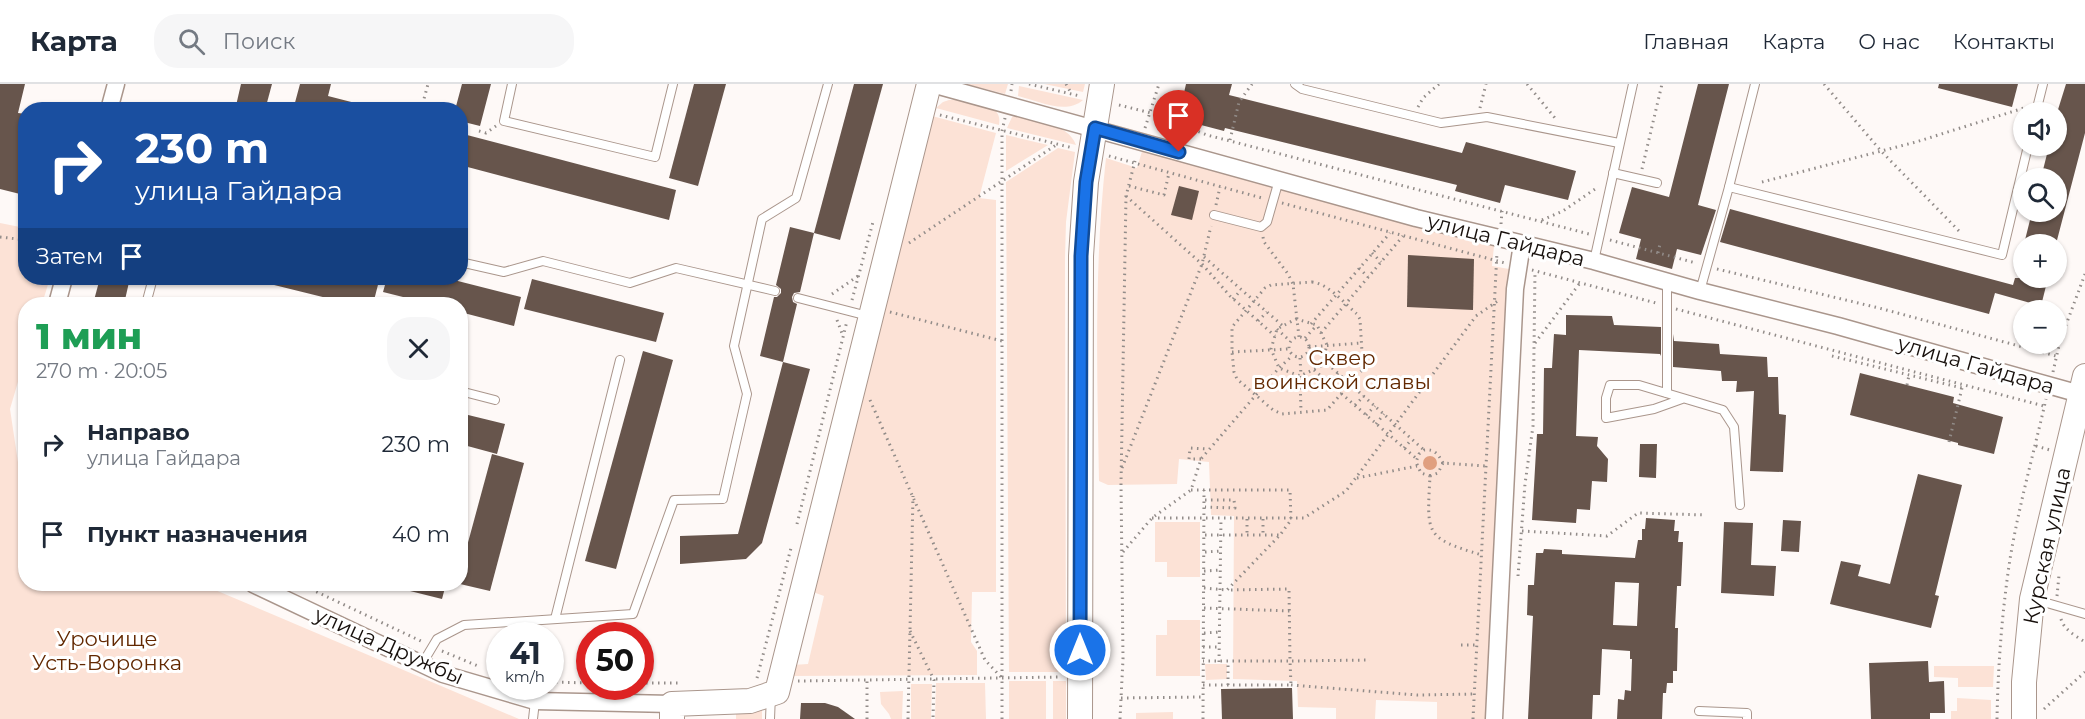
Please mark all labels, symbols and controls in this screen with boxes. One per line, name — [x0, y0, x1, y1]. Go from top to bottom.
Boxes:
search box — [154, 14, 574, 68]
text: Карта — [30, 24, 118, 58]
icon: search — [175, 25, 208, 58]
text: Поиск — [223, 28, 295, 55]
text: Главная — [1643, 29, 1729, 54]
text: Карта — [1762, 29, 1825, 54]
text: О нас — [1858, 29, 1920, 54]
text: Контакты — [1953, 29, 2055, 54]
pin — [1153, 90, 1204, 152]
icon: arrive — [1162, 99, 1195, 132]
map controls — [2013, 102, 2067, 354]
button: sound — [2013, 102, 2067, 156]
text: 230 m — [135, 122, 269, 174]
icon: right — [36, 126, 114, 204]
button: search — [2013, 168, 2067, 222]
text: улица Гайдара — [135, 174, 343, 207]
street label: улица Гайдара — [1424, 208, 1588, 271]
button: + — [2013, 234, 2067, 288]
icon: arrive — [115, 240, 148, 273]
text: Затем — [36, 243, 103, 270]
button: − — [2013, 300, 2067, 354]
text: 1 мин — [36, 314, 142, 358]
button: close — [387, 317, 450, 380]
street label: улица Гайдара — [1894, 330, 2057, 399]
park label: Сквер воинской славы — [1253, 345, 1431, 394]
text: 270 m · 20:05 — [36, 359, 167, 383]
text: Направо — [87, 419, 190, 446]
icon: right — [36, 428, 69, 461]
text: 230 m — [381, 431, 450, 458]
text: улица Гайдара — [87, 446, 241, 470]
street label: Курская улица — [2018, 465, 2075, 627]
icon: arrive — [36, 518, 69, 551]
text: Пункт назначения — [87, 521, 308, 548]
text: 40 m — [392, 521, 450, 548]
street label: улица Дружбы — [310, 601, 468, 690]
position arrow — [1048, 618, 1112, 682]
speed limit sign: 50 — [576, 622, 654, 700]
park label: Урочище Усть-Воронка — [32, 626, 182, 675]
text: 41 — [509, 635, 541, 672]
text: km/h — [505, 667, 545, 686]

